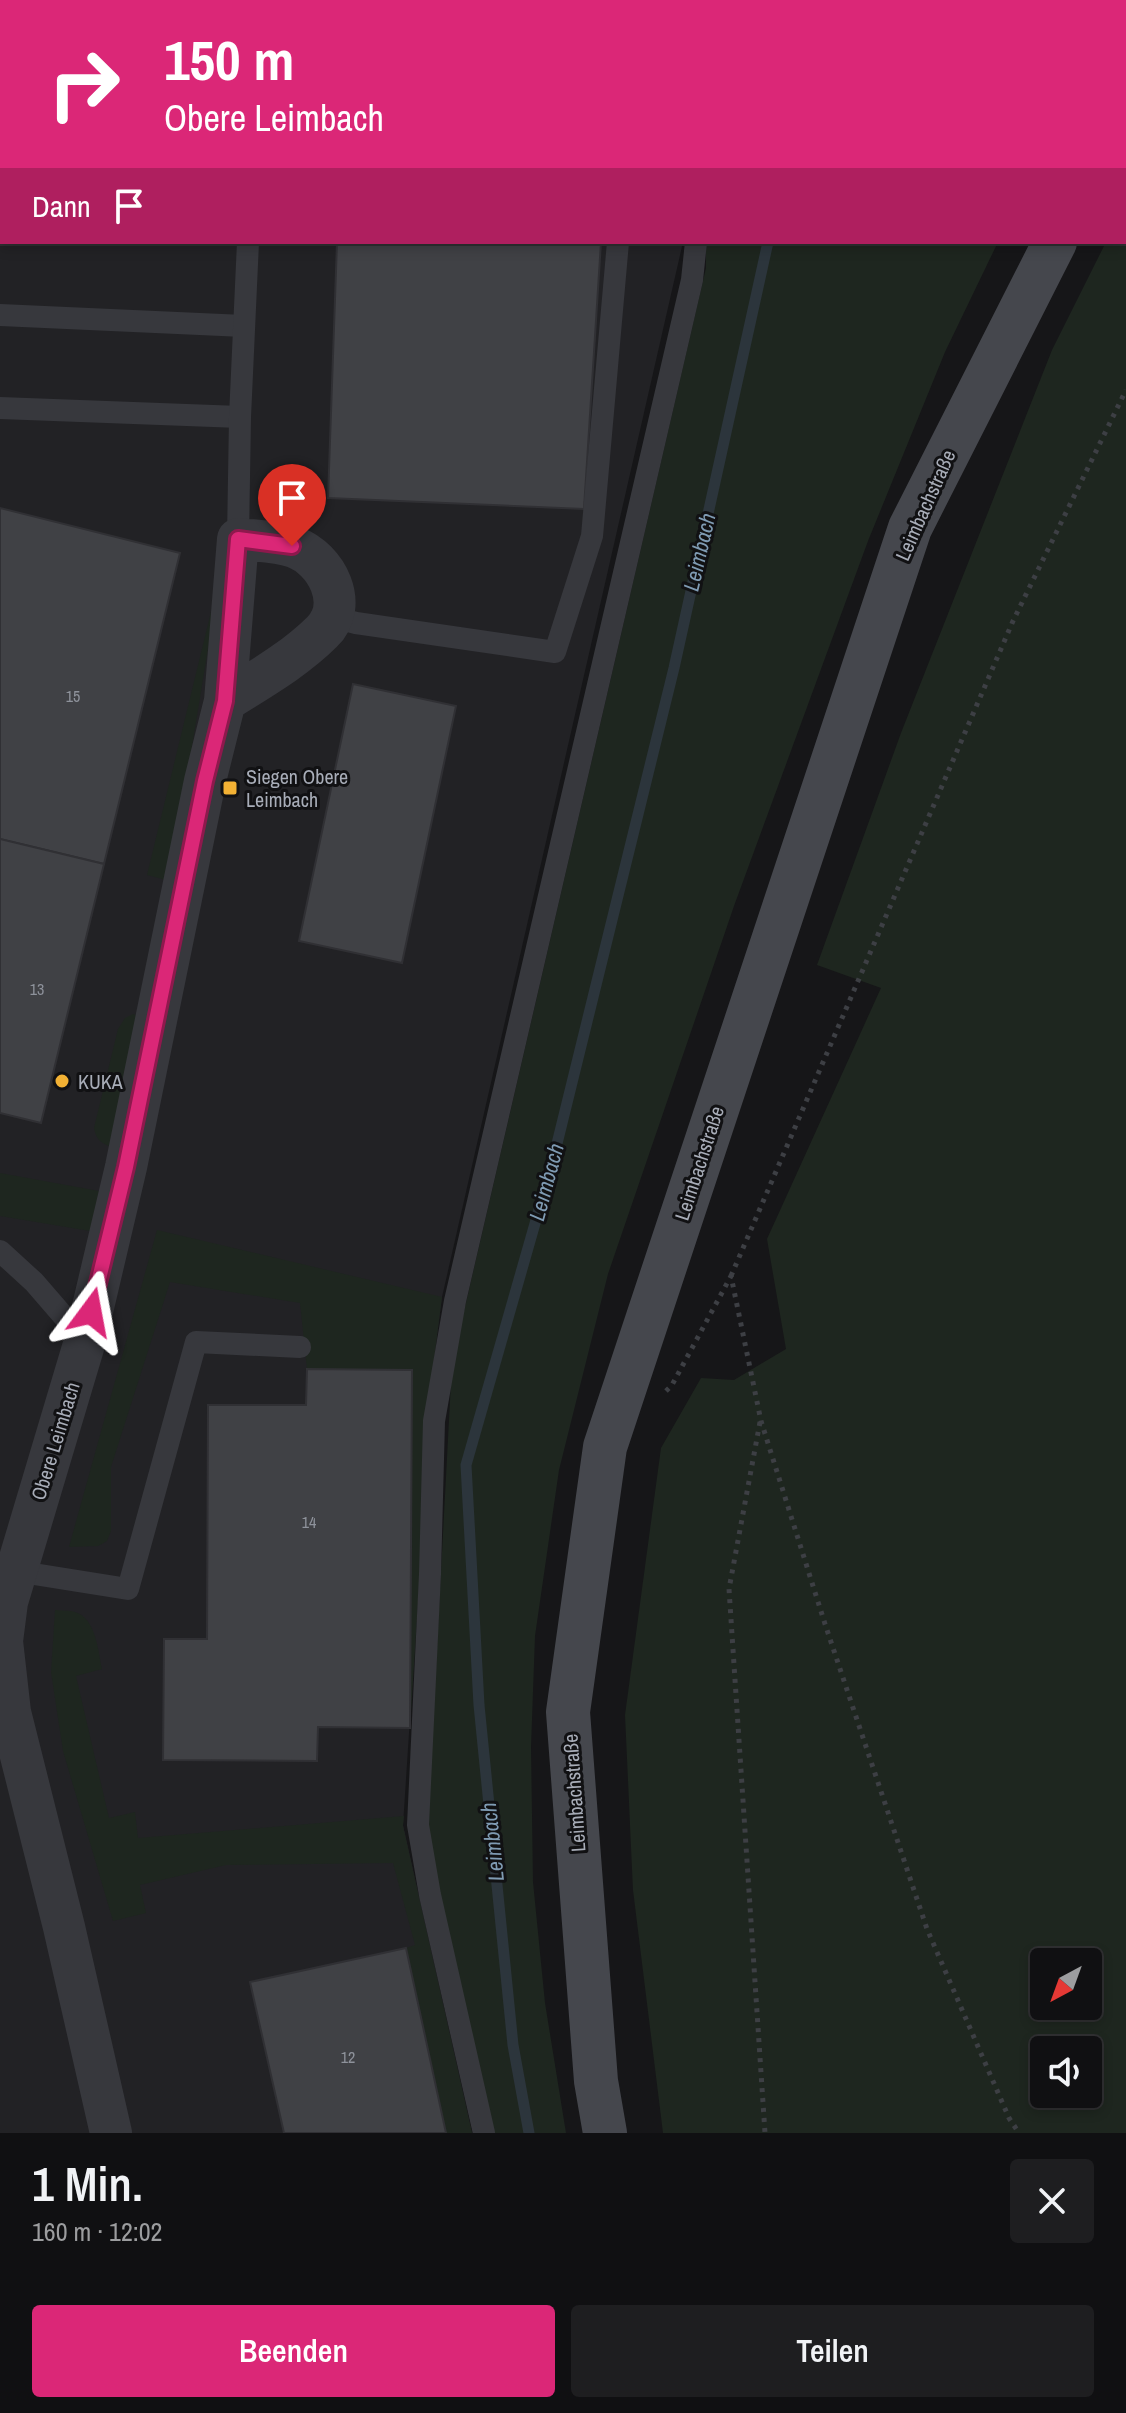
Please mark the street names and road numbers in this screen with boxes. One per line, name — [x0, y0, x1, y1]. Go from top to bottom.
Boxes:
street label: Leimbachstraße — [889, 445, 961, 565]
street label: Leimbachstraße — [668, 1102, 730, 1224]
street label: Obere Leimbach — [24, 1379, 86, 1503]
street label: Leimbachstraße — [556, 1733, 592, 1853]

